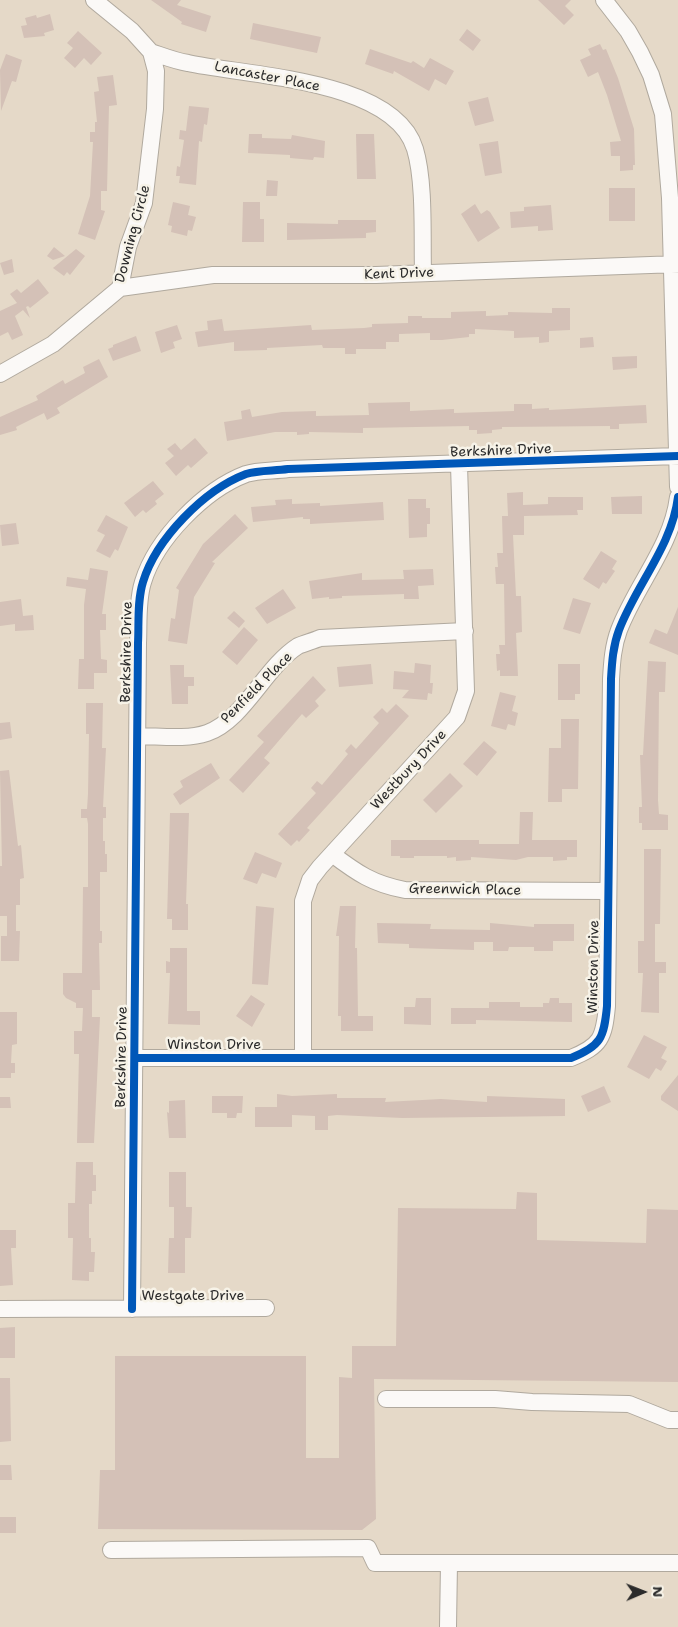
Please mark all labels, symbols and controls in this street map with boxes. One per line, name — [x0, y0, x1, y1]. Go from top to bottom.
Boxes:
street label: Lancaster Place — [213, 59, 321, 95]
street label: Downing Circle — [112, 183, 154, 285]
street label: Kent Drive — [364, 264, 434, 284]
street label: Berkshire Drive — [450, 441, 552, 461]
street label: Berkshire Drive — [118, 601, 136, 703]
street label: Penfield Place — [218, 649, 296, 727]
street label: Westbury Drive — [368, 727, 450, 813]
street label: Greenwich Place — [409, 881, 521, 899]
street label: Winston Drive — [585, 920, 603, 1014]
street label: Berkshire Drive — [113, 1006, 131, 1108]
street label: Winston Drive — [167, 1037, 261, 1053]
street label: Westgate Drive — [142, 1288, 244, 1304]
north arrow — [618, 1567, 668, 1617]
text: N — [649, 1586, 667, 1597]

